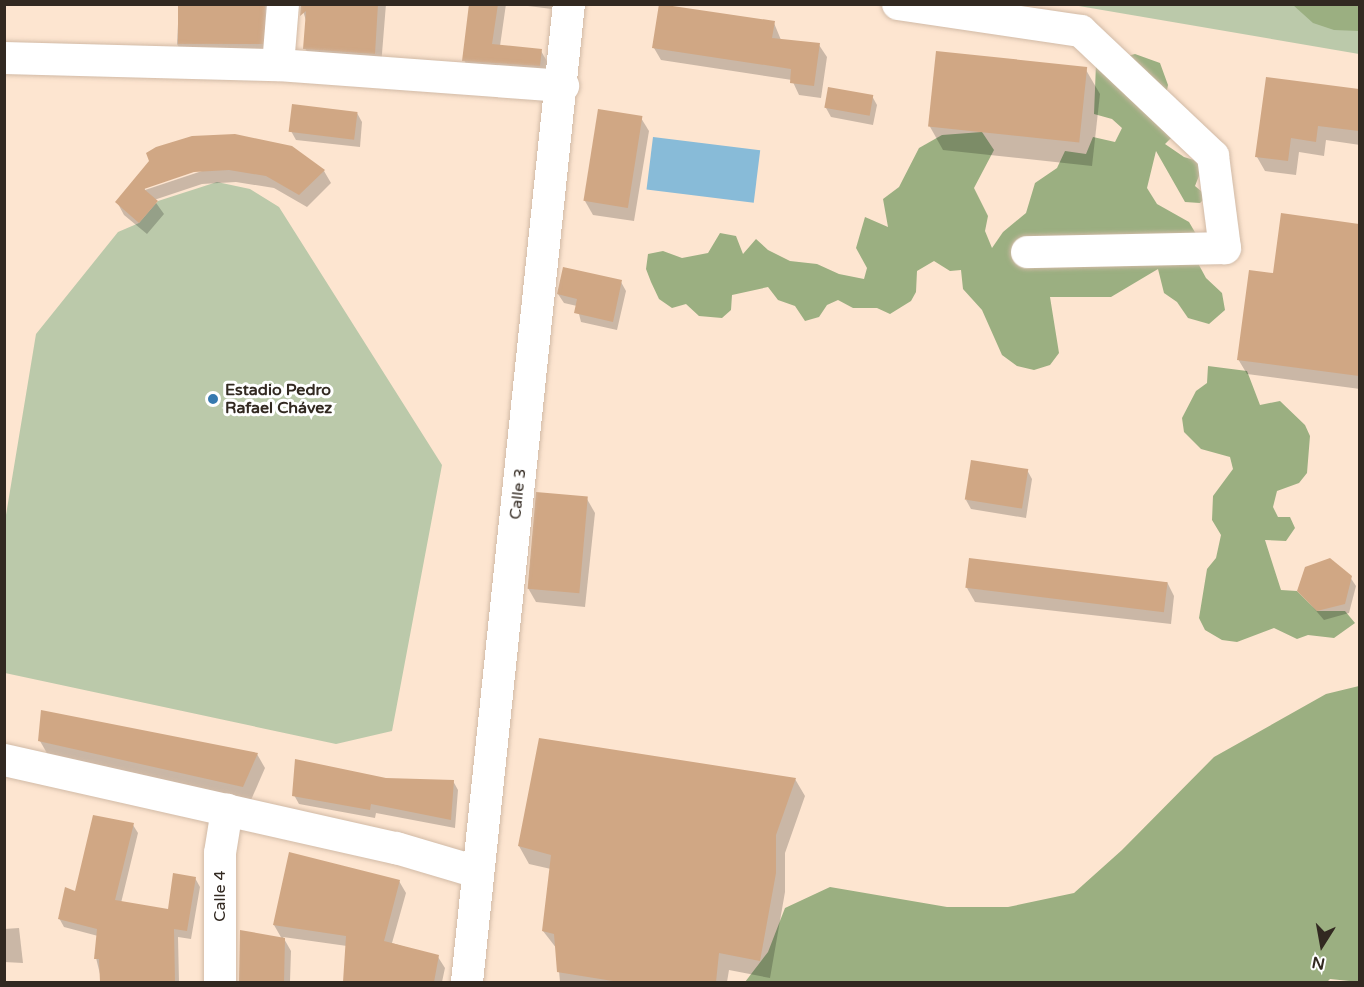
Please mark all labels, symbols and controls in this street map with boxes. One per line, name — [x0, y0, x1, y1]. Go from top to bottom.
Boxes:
place label: Estadio Pedro Rafael Chávez — [225, 380, 332, 418]
marker: Estadio Pedro Rafael Chávez — [206, 392, 220, 406]
street label: Calle 3 — [506, 467, 530, 521]
street label: Calle 4 — [210, 870, 230, 922]
north arrow — [1292, 915, 1352, 975]
text: N — [1310, 952, 1327, 974]

